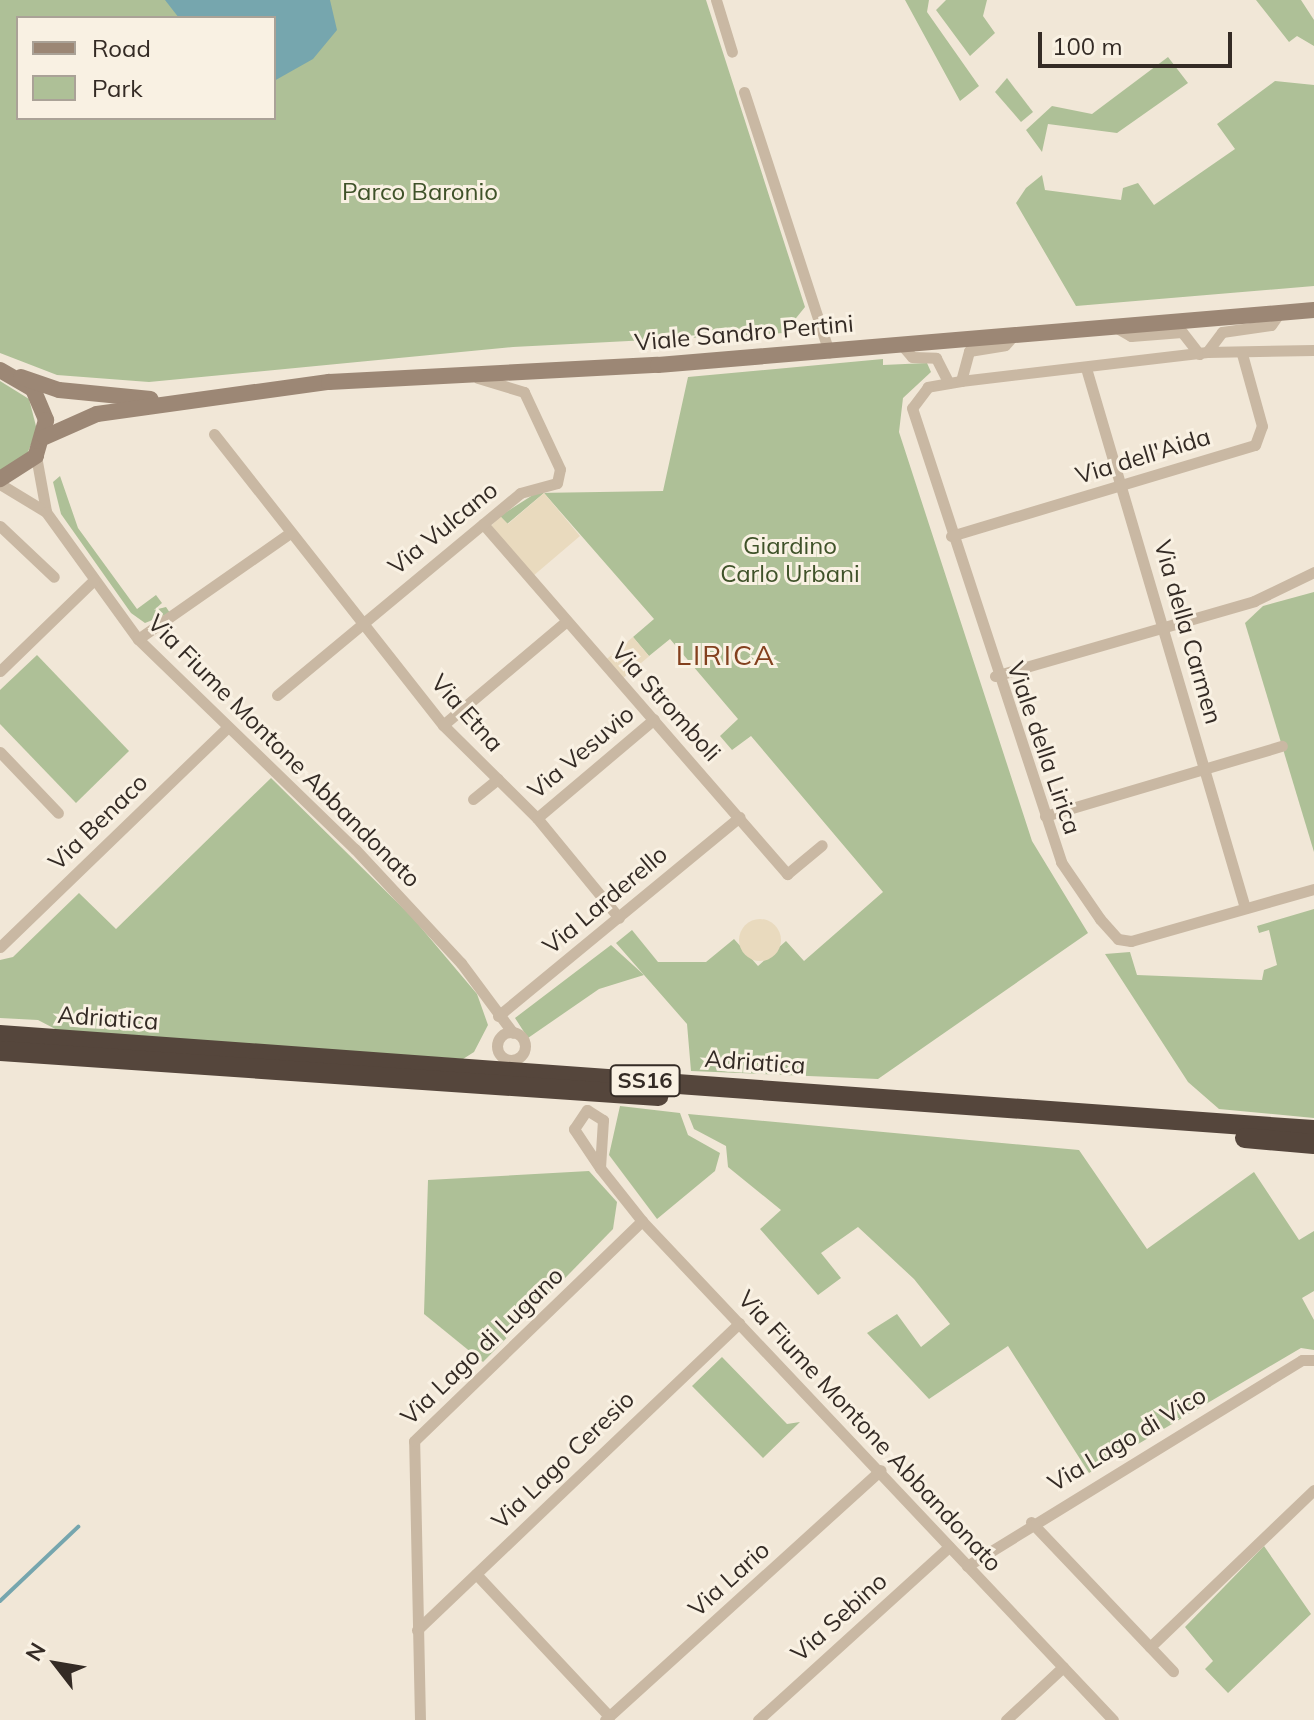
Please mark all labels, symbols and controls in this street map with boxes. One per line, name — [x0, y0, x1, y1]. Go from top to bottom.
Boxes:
legend — [16, 16, 276, 120]
scale bar — [1042, 16, 1236, 66]
text: 100 m — [1052, 31, 1123, 61]
text: Road — [92, 33, 151, 63]
text: Park — [92, 73, 143, 103]
park label: Parco Baronio — [342, 178, 498, 206]
street label: Viale Sandro Pertini — [633, 309, 855, 357]
street label: Via dell'Aida — [1072, 422, 1214, 490]
street label: Via Vulcano — [383, 475, 503, 581]
park label: Giardino Carlo Urbani — [720, 532, 860, 588]
street label: Via della Carmen — [1148, 537, 1228, 727]
street label: Via Fiume Montone Abbandonato — [142, 609, 426, 893]
street label: Via Stromboli — [605, 637, 727, 767]
district label: LIRICA — [676, 638, 776, 672]
street label: Viale della Lirica — [1001, 658, 1087, 838]
street label: Via Etna — [425, 668, 509, 758]
street label: Via Vesuvio — [522, 699, 640, 805]
street label: Via Benaco — [43, 768, 153, 876]
street label: Via Larderello — [537, 840, 673, 960]
street label: Adriatica — [57, 1000, 159, 1036]
street label: Adriatica — [704, 1044, 806, 1080]
road number: SS16 — [609, 1063, 681, 1099]
street label: Via Lago di Lugano — [395, 1261, 569, 1431]
street label: Via Fiume Montone Abbandonato — [732, 1285, 1008, 1577]
street label: Via Lago di Vico — [1043, 1381, 1211, 1497]
street label: Via Lago Ceresio — [486, 1385, 640, 1535]
street label: Via Lario — [683, 1535, 775, 1623]
street label: Via Sebino — [785, 1566, 893, 1668]
north arrow — [16, 1624, 96, 1704]
text: N — [19, 1637, 52, 1666]

